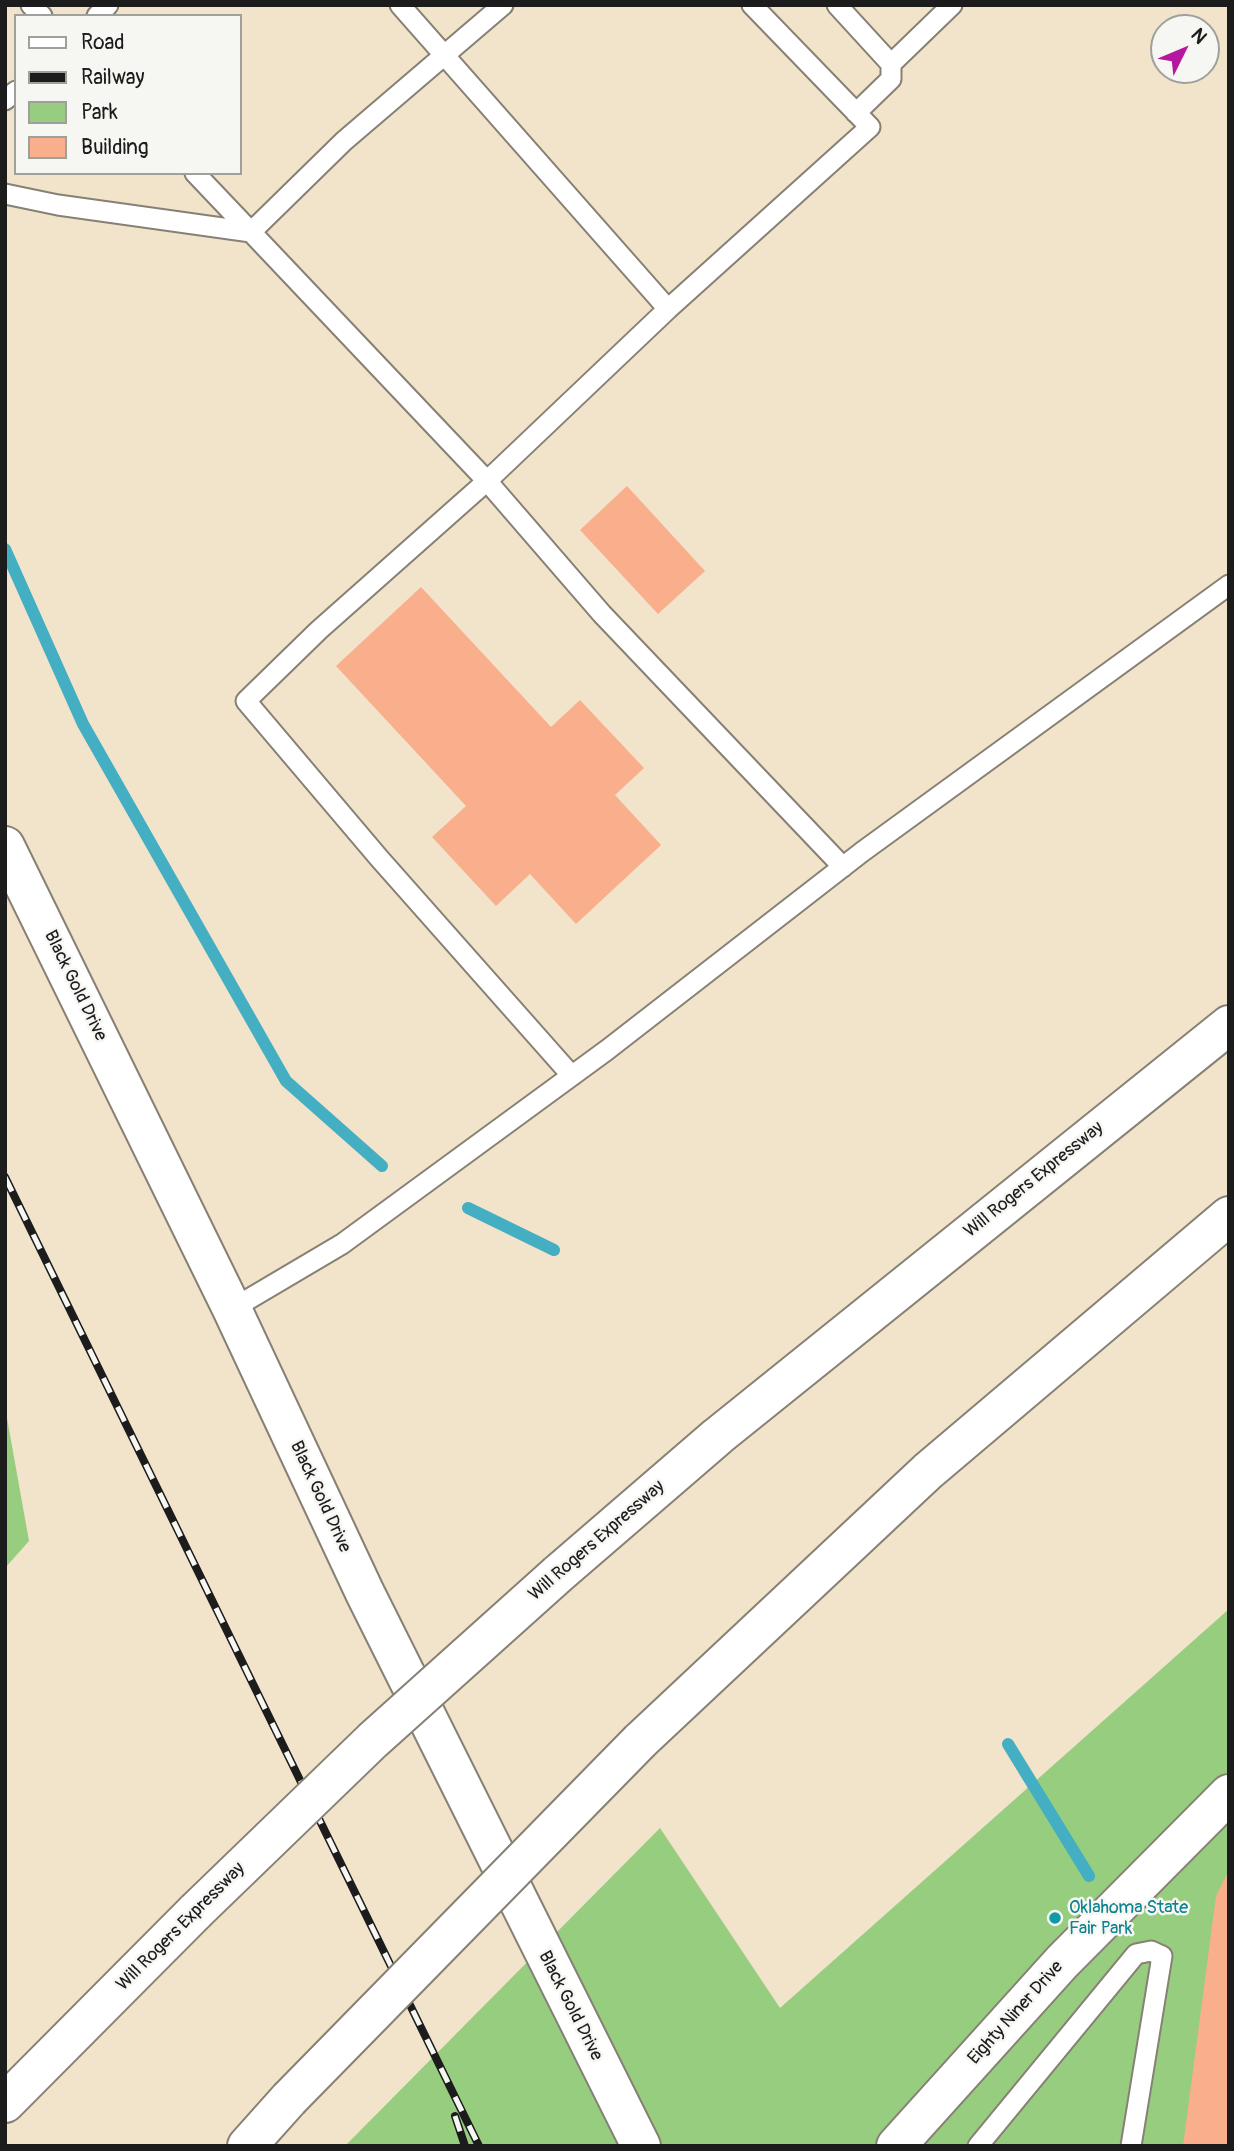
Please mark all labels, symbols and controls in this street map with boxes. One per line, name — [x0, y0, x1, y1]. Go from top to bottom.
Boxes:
legend — [14, 14, 242, 175]
north arrow — [1150, 14, 1220, 84]
text: N — [1186, 23, 1212, 49]
text: Road — [81, 29, 125, 56]
text: Railway — [81, 64, 145, 91]
text: Park — [81, 99, 118, 126]
text: Building — [81, 134, 148, 161]
street label: Black Gold Drive — [39, 927, 111, 1045]
street label: Will Rogers Expressway — [960, 1117, 1108, 1243]
street label: Black Gold Drive — [285, 1438, 355, 1556]
street label: Will Rogers Expressway — [525, 1476, 669, 1606]
street label: Will Rogers Expressway — [112, 1858, 250, 1996]
place label: Oklahoma State Fair Park — [1069, 1897, 1188, 1940]
marker: Oklahoma State Fair Park — [1047, 1910, 1063, 1926]
street label: Black Gold Drive — [533, 1947, 607, 2065]
street label: Eighty Niner Drive — [964, 1957, 1068, 2069]

